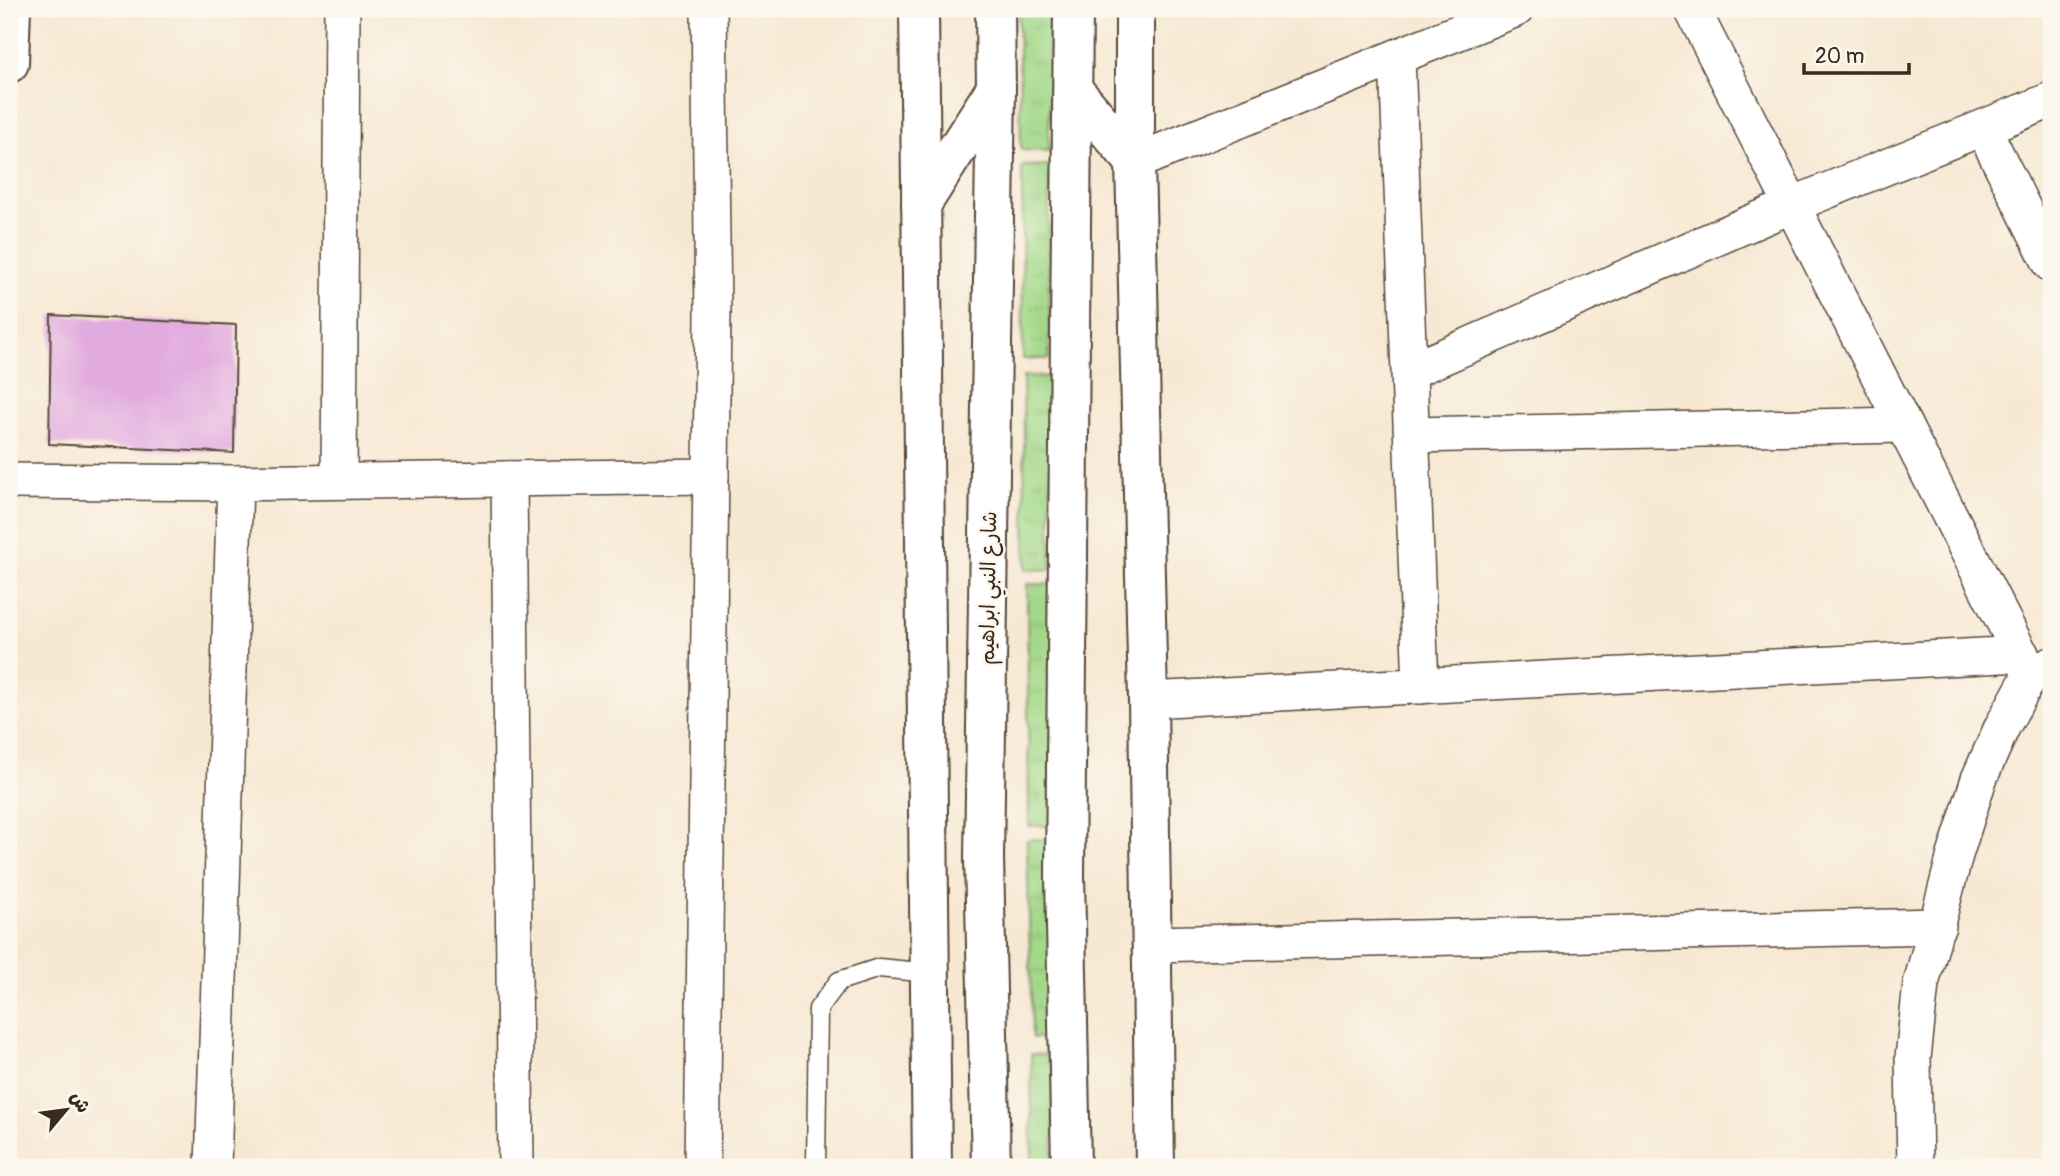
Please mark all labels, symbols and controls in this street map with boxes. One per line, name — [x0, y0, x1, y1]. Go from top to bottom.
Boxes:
scale bar — [1804, 32, 1910, 76]
text: 20 m — [1815, 43, 1864, 70]
street label: شارع النبي ابراهيم — [974, 511, 1008, 665]
north arrow — [32, 1074, 102, 1144]
text: ش — [64, 1087, 96, 1117]

